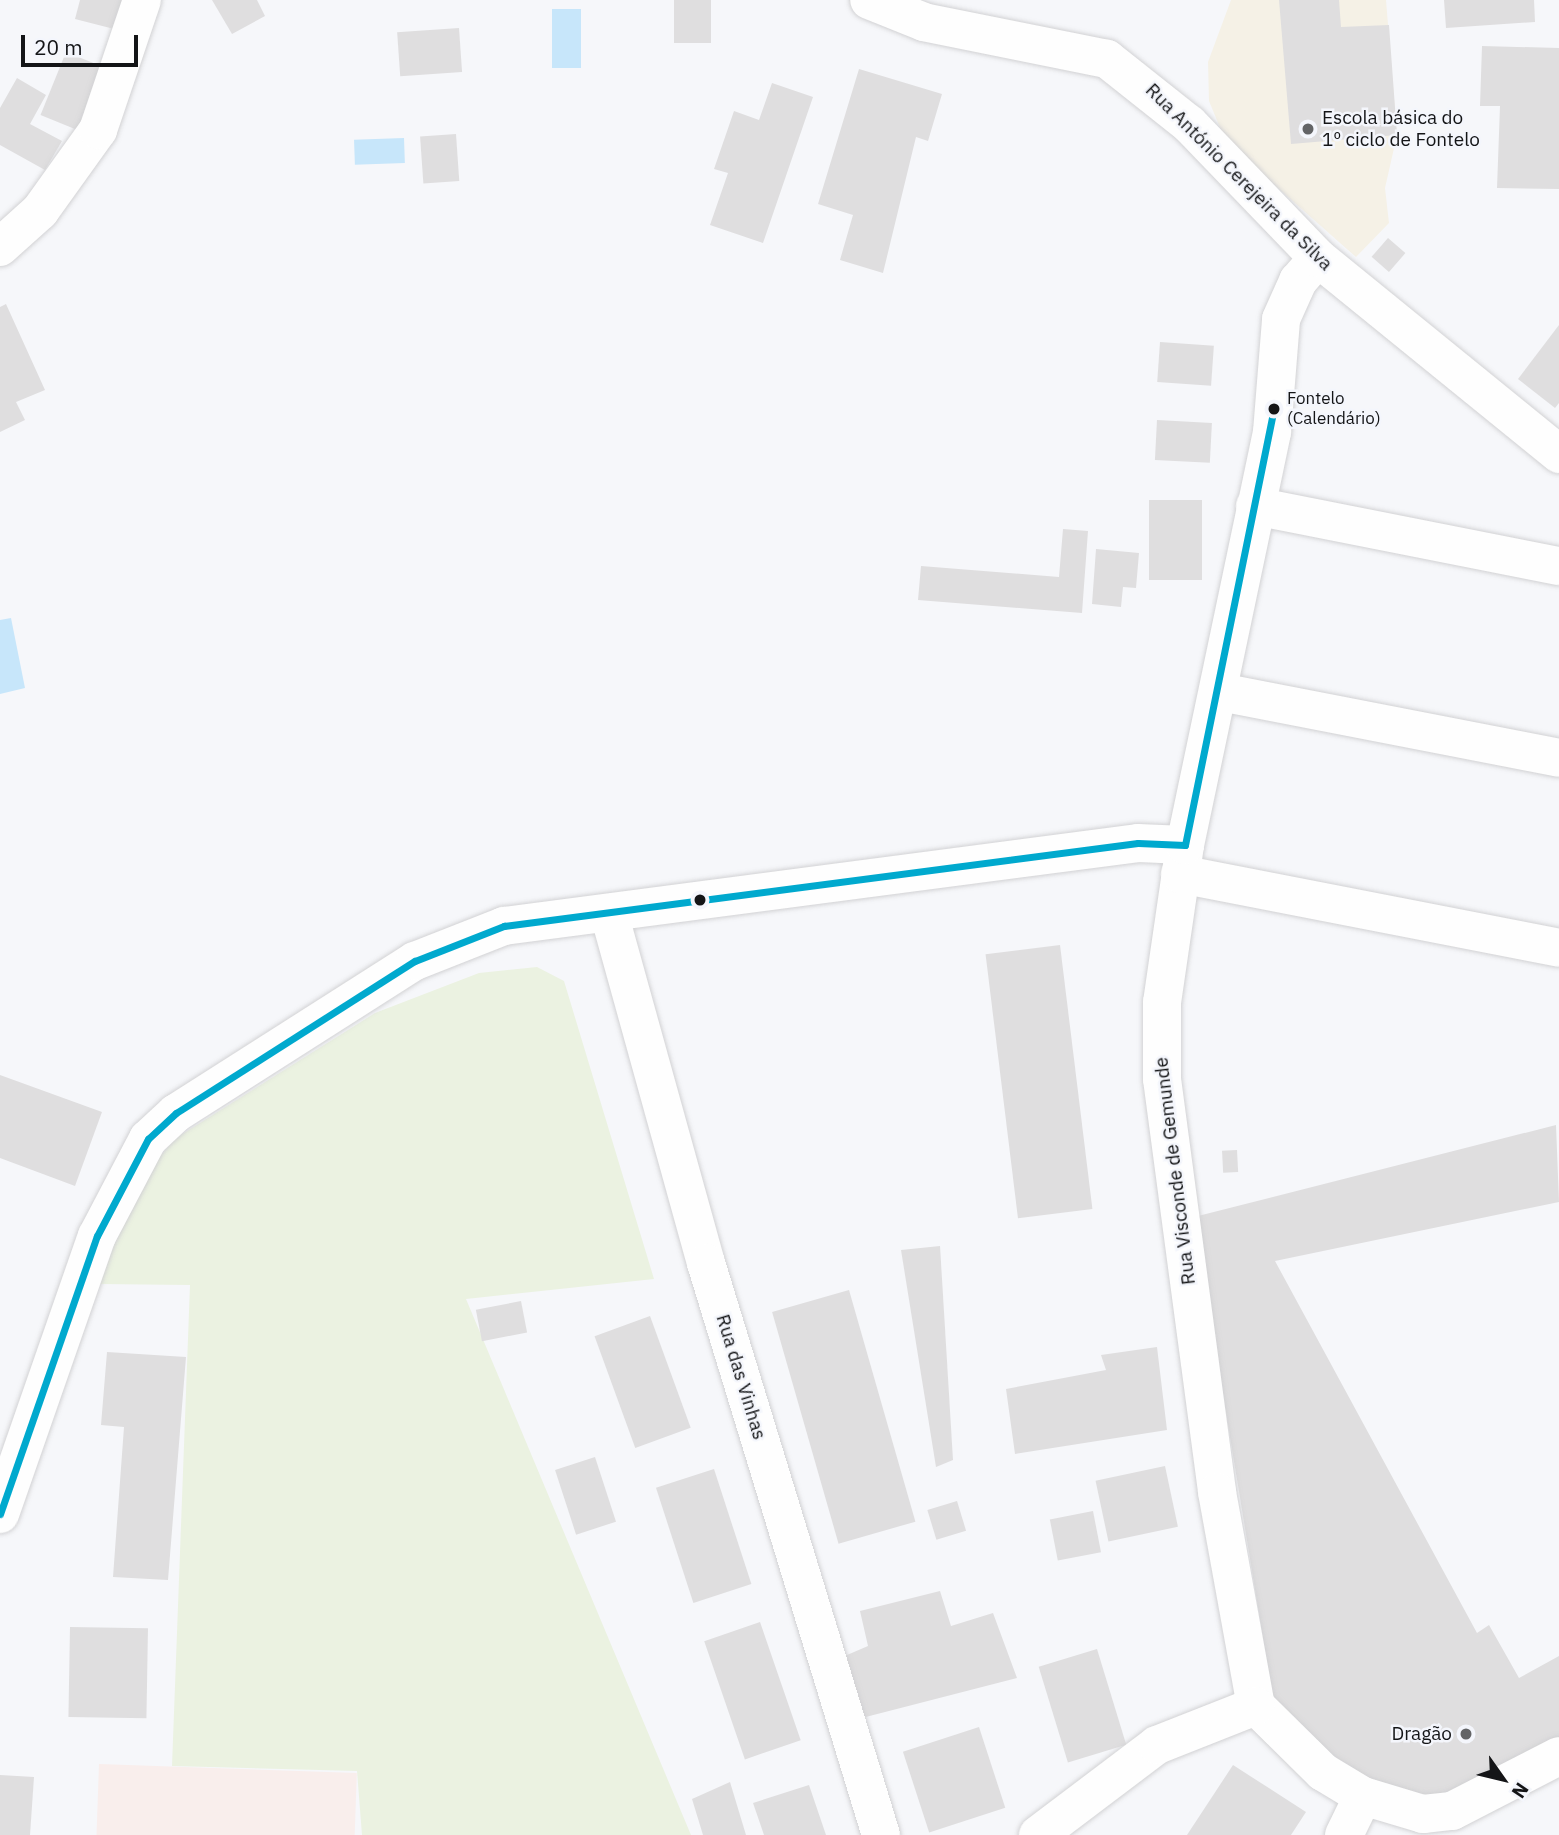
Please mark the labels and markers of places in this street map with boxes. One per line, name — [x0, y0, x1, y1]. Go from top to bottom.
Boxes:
place label: Escola básica do 1º ciclo de Fontelo — [1322, 107, 1480, 151]
marker: Escola básica do 1º ciclo de Fontelo — [1300, 121, 1316, 137]
place label: Fontelo (Calendário) — [1287, 389, 1381, 429]
marker: Fontelo (Calendário) — [1267, 402, 1281, 416]
unlabelled marker — [693, 893, 707, 907]
place label: Dragão — [1391, 1723, 1452, 1745]
marker: Dragão — [1458, 1726, 1474, 1742]

